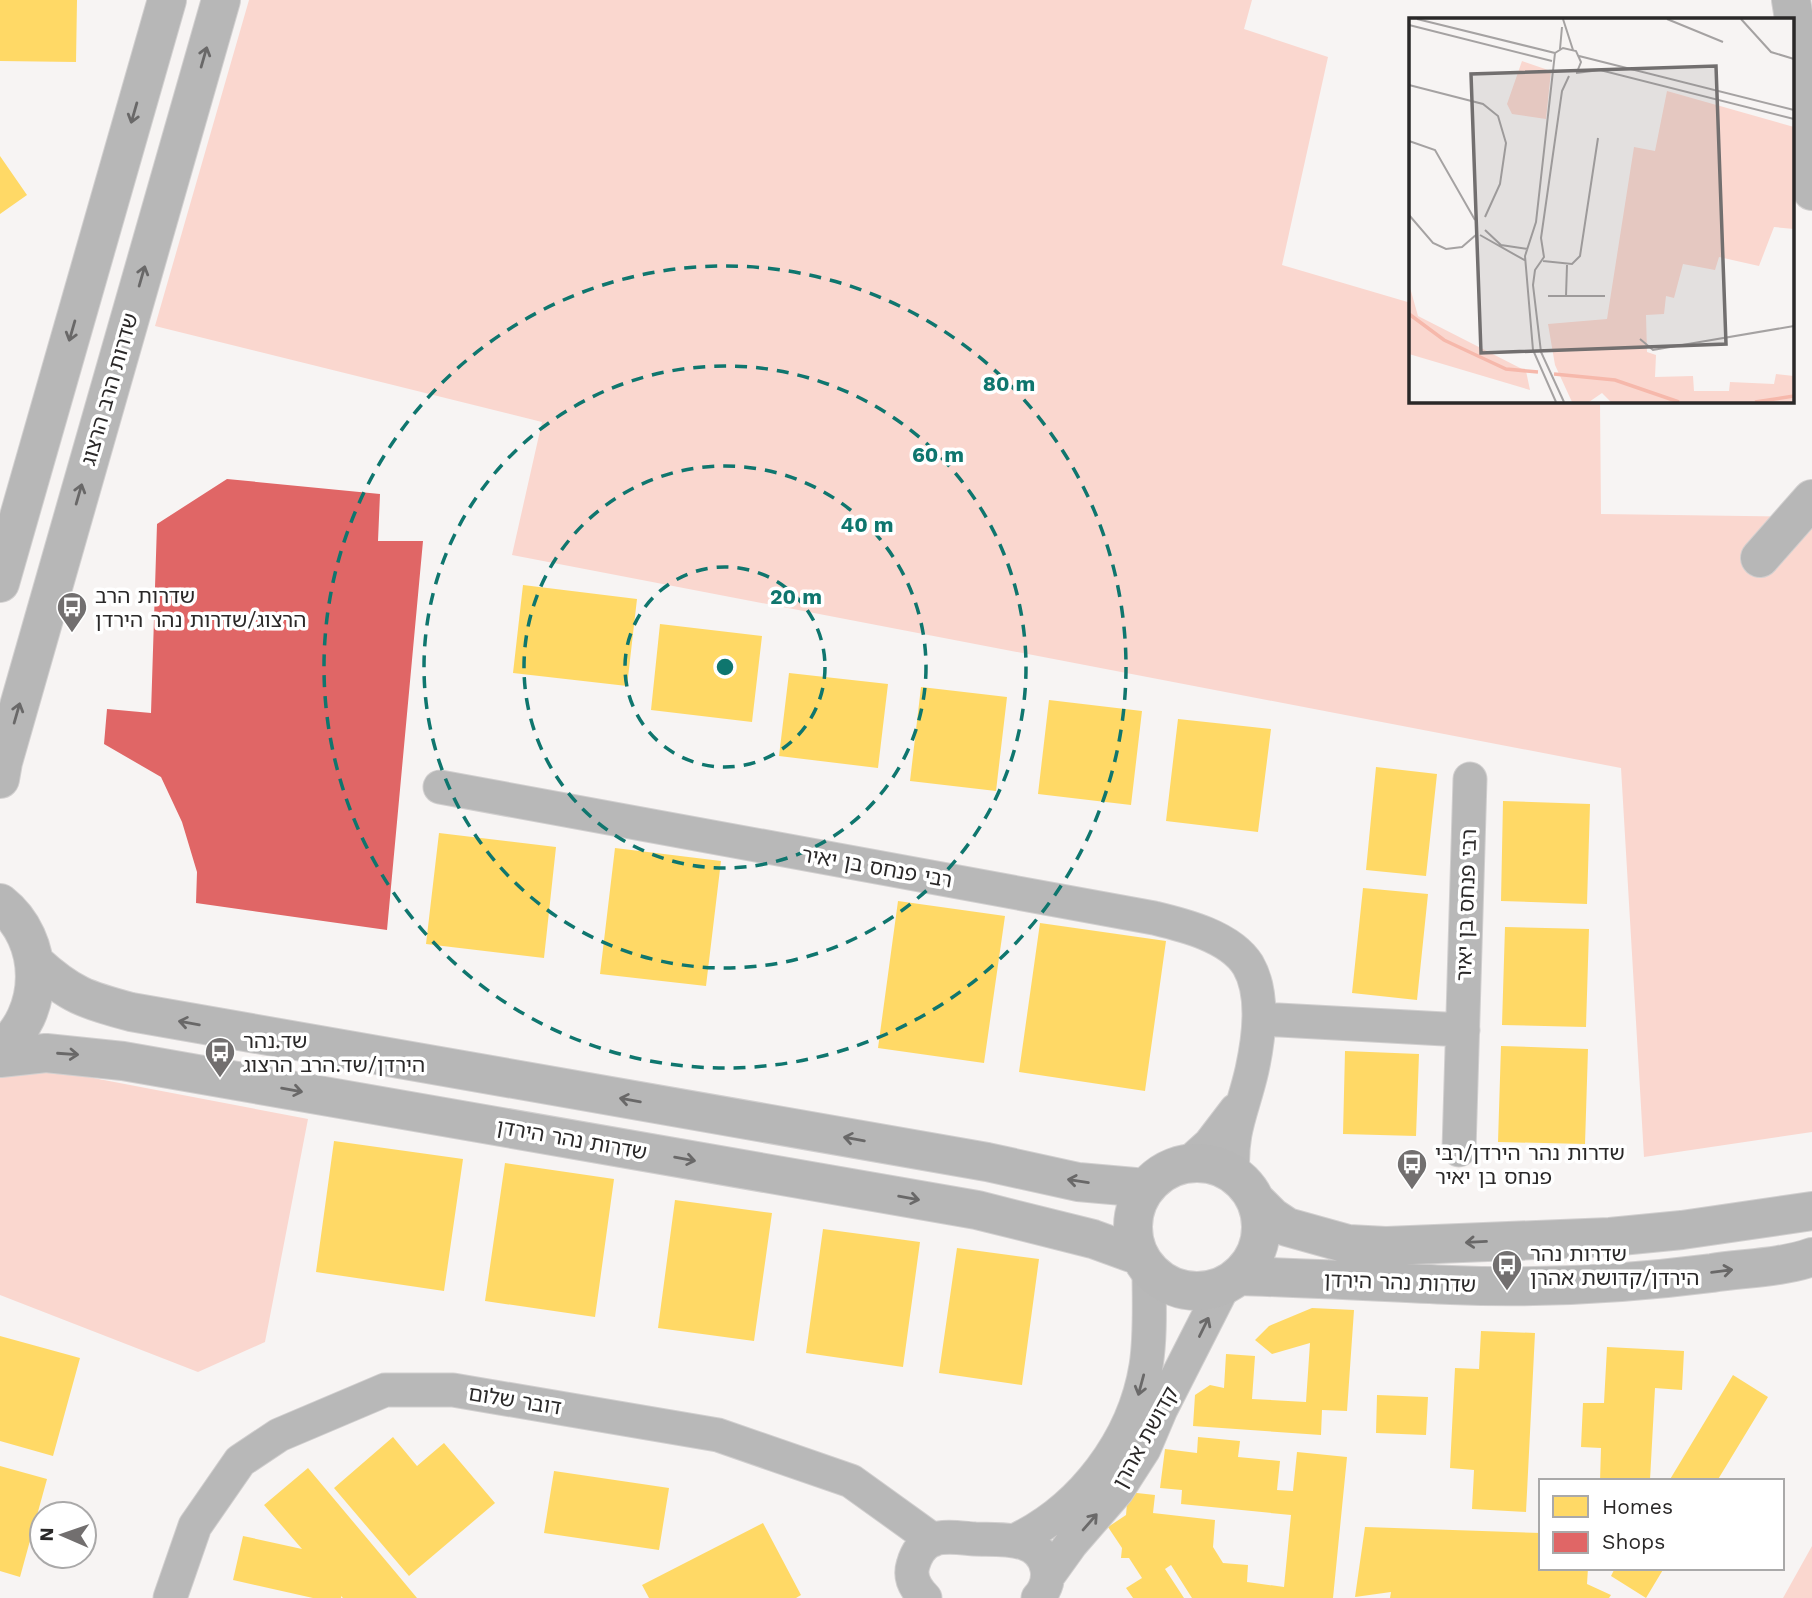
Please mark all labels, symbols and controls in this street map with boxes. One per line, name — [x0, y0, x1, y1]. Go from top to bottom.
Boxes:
inset map — [1409, 18, 1794, 402]
one-way arrow — [199, 46, 212, 68]
one-way arrow — [127, 102, 140, 124]
one-way arrow — [136, 265, 149, 287]
street label: שדרות הרב הרצוג — [75, 310, 143, 468]
one-way arrow — [64, 320, 77, 342]
text: 80 m — [983, 371, 1035, 396]
text: 60 m — [912, 442, 964, 467]
one-way arrow — [74, 484, 87, 506]
text: 40 m — [841, 512, 893, 537]
place label: שדרות הרב הרצוג/שדרות נהר הירדן — [95, 583, 306, 632]
text: 20 m — [770, 584, 822, 609]
bus stop icon: שדרות הרב הרצוג/שדרות נהר הירדן — [55, 590, 89, 634]
centre of rings — [713, 655, 737, 679]
one-way arrow — [11, 702, 24, 725]
street label: רבי פנחס בן יאיר — [1451, 828, 1481, 982]
street label: רבי פנחס בן יאיר — [800, 841, 954, 893]
one-way arrow — [178, 1016, 201, 1029]
place label: שד.נהר הירדן/שד.הרב הרצוג — [243, 1028, 425, 1077]
bus stop icon: שד.נהר הירדן/שד.הרב הרצוג — [203, 1035, 237, 1079]
one-way arrow — [56, 1048, 79, 1061]
one-way arrow — [280, 1084, 303, 1097]
one-way arrow — [619, 1093, 642, 1106]
street label: שדרות נהר הירדן — [495, 1113, 649, 1165]
one-way arrow — [844, 1132, 866, 1145]
place label: שדרות נהר הירדן/רבי פנחס בן יאיר — [1435, 1140, 1625, 1189]
bus stop icon: שדרות נהר הירדן/רבי פנחס בן יאיר — [1395, 1147, 1429, 1191]
one-way arrow — [673, 1153, 696, 1166]
one-way arrow — [1067, 1174, 1090, 1187]
one-way arrow — [898, 1192, 920, 1206]
one-way arrow — [1465, 1236, 1488, 1249]
place label: שדרות נהר הירדן/קדושת אהרן — [1530, 1241, 1699, 1290]
bus stop icon: שדרות נהר הירדן/קדושת אהרן — [1490, 1248, 1524, 1292]
one-way arrow — [1710, 1265, 1733, 1278]
street label: שדרות נהר הירדן — [1323, 1267, 1477, 1297]
one-way arrow — [1198, 1317, 1211, 1338]
one-way arrow — [1134, 1374, 1147, 1396]
street label: דובר שלום — [467, 1380, 563, 1420]
street label: קדושת אהרן — [1107, 1382, 1183, 1492]
legend — [1539, 1479, 1784, 1570]
text: Homes — [1602, 1494, 1673, 1519]
north arrow — [28, 1500, 98, 1570]
one-way arrow — [1082, 1513, 1098, 1531]
text: N — [35, 1527, 58, 1542]
text: Shops — [1602, 1529, 1665, 1554]

